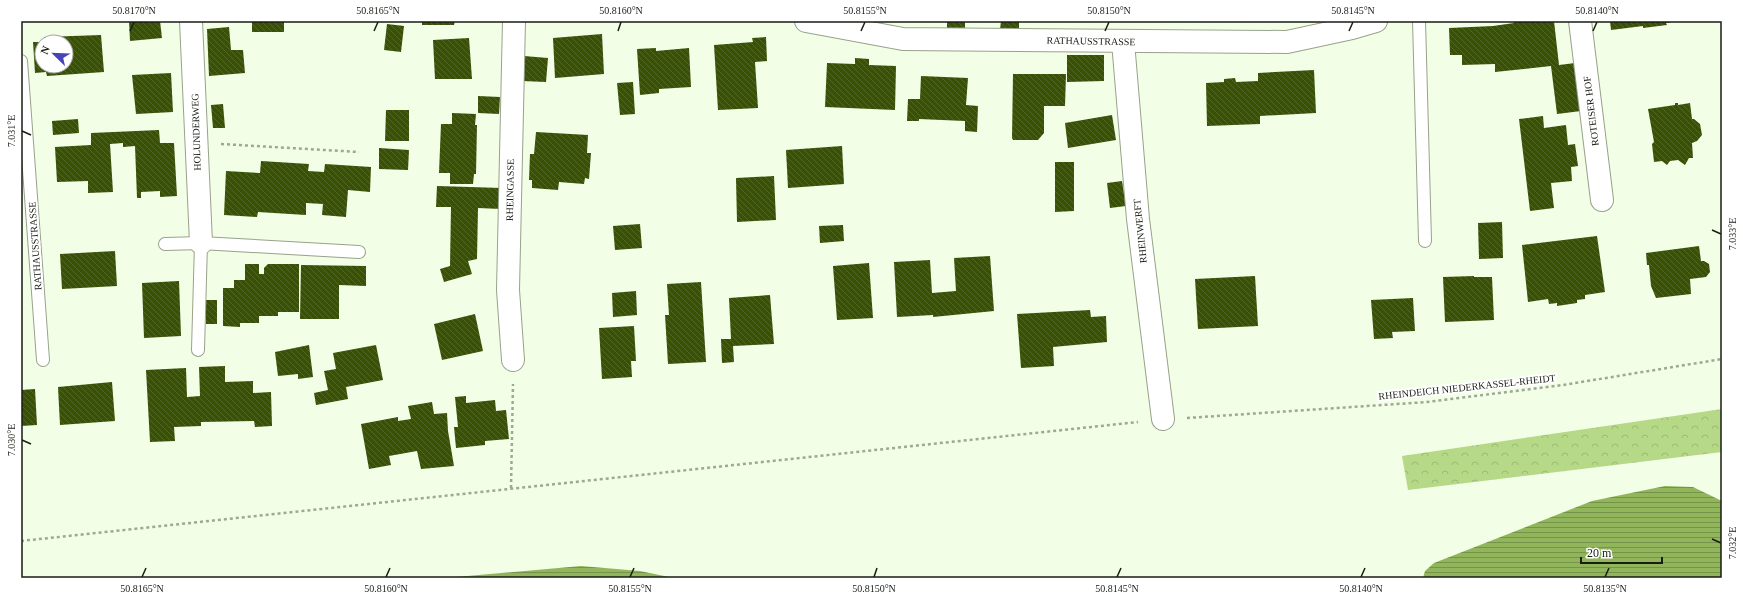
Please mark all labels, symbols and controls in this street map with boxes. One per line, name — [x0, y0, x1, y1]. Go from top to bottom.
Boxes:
text: 50.8170°N — [112, 5, 156, 16]
text: 50.8165°N — [356, 5, 400, 16]
text: 50.8160°N — [599, 5, 643, 16]
text: 50.8155°N — [843, 5, 887, 16]
text: 50.8150°N — [1087, 5, 1131, 16]
text: 50.8145°N — [1331, 5, 1375, 16]
text: 50.8140°N — [1575, 5, 1619, 16]
north arrow — [34, 34, 74, 74]
street label: RATHAUSSTRASSE — [1046, 35, 1136, 47]
text: N — [38, 44, 52, 56]
street label: ROTEISER HOF — [1581, 75, 1601, 147]
street label: HOLUNDERWEG — [189, 93, 203, 171]
text: 7.031°E — [6, 115, 17, 147]
street label: RHEINGASSE — [504, 159, 516, 221]
street label: RHEINWERFT — [1131, 198, 1149, 264]
street label: RATHAUSSTRASSE — [26, 201, 44, 291]
text: 7.033°E — [1727, 218, 1738, 250]
street label: RHEINDEICH NIEDERKASSEL-RHEIDT — [1378, 372, 1556, 402]
text: 7.030°E — [6, 424, 17, 456]
text: 7.032°E — [1727, 527, 1738, 559]
scale bar — [1581, 539, 1662, 565]
text: 20 m — [1587, 546, 1612, 560]
text: 50.8165°N — [120, 583, 164, 594]
text: 50.8160°N — [364, 583, 408, 594]
text: 50.8155°N — [608, 583, 652, 594]
text: 50.8150°N — [852, 583, 896, 594]
text: 50.8145°N — [1095, 583, 1139, 594]
text: 50.8140°N — [1339, 583, 1383, 594]
text: 50.8135°N — [1583, 583, 1627, 594]

